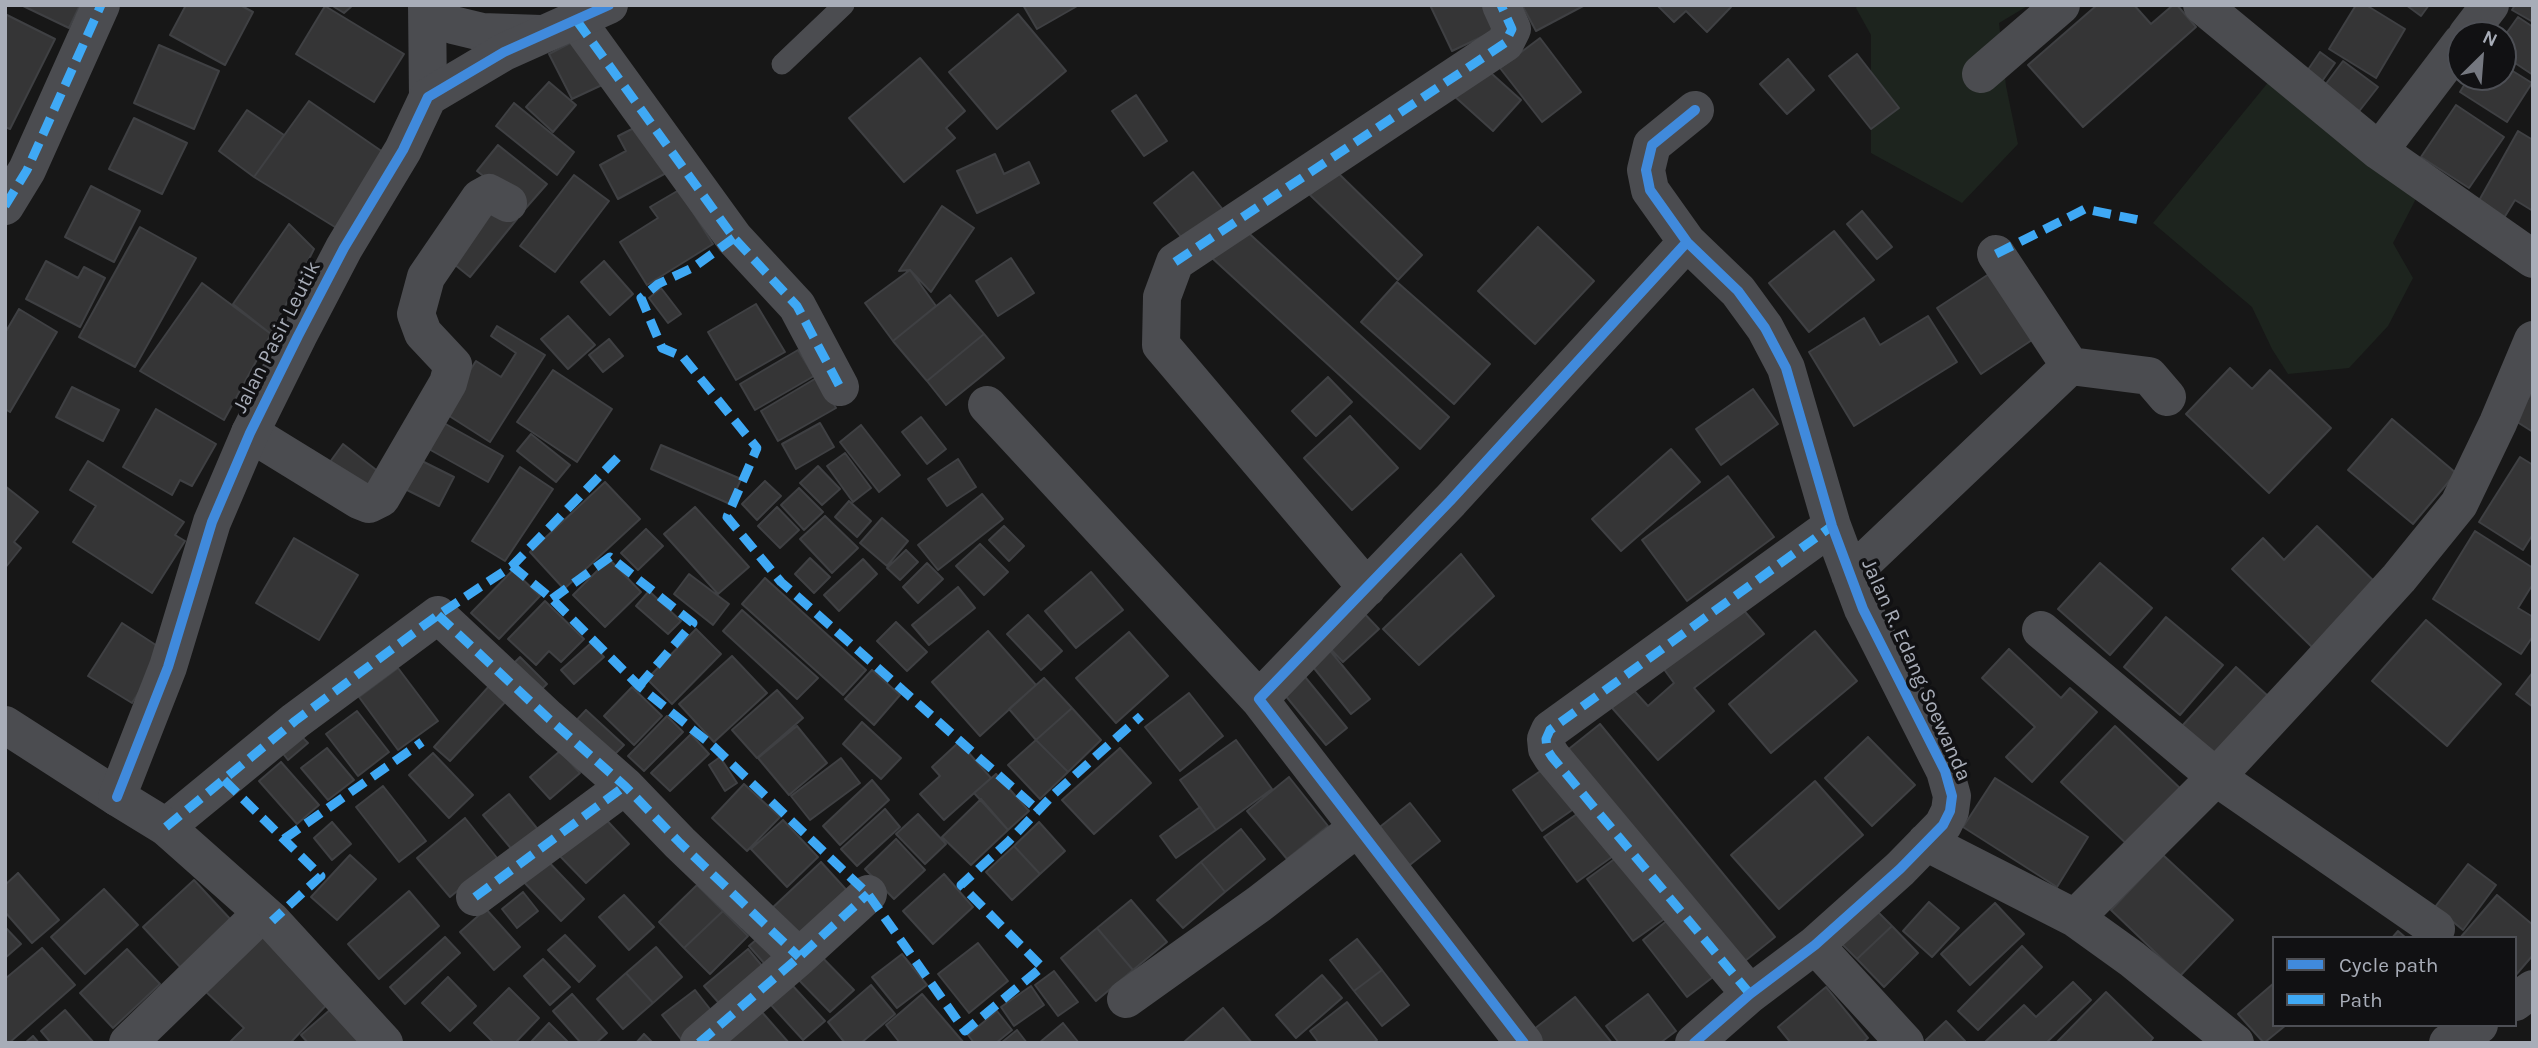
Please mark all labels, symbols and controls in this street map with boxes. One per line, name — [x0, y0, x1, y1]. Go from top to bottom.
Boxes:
north arrow — [2447, 21, 2517, 91]
text: N — [2479, 26, 2501, 52]
street label: Jalan Pasir Leutik — [228, 257, 326, 417]
street label: Jalan R. Edang Soewanda — [1856, 555, 1976, 785]
legend — [2272, 936, 2517, 1027]
text: Cycle path — [2339, 953, 2439, 977]
text: Path — [2339, 988, 2383, 1012]

